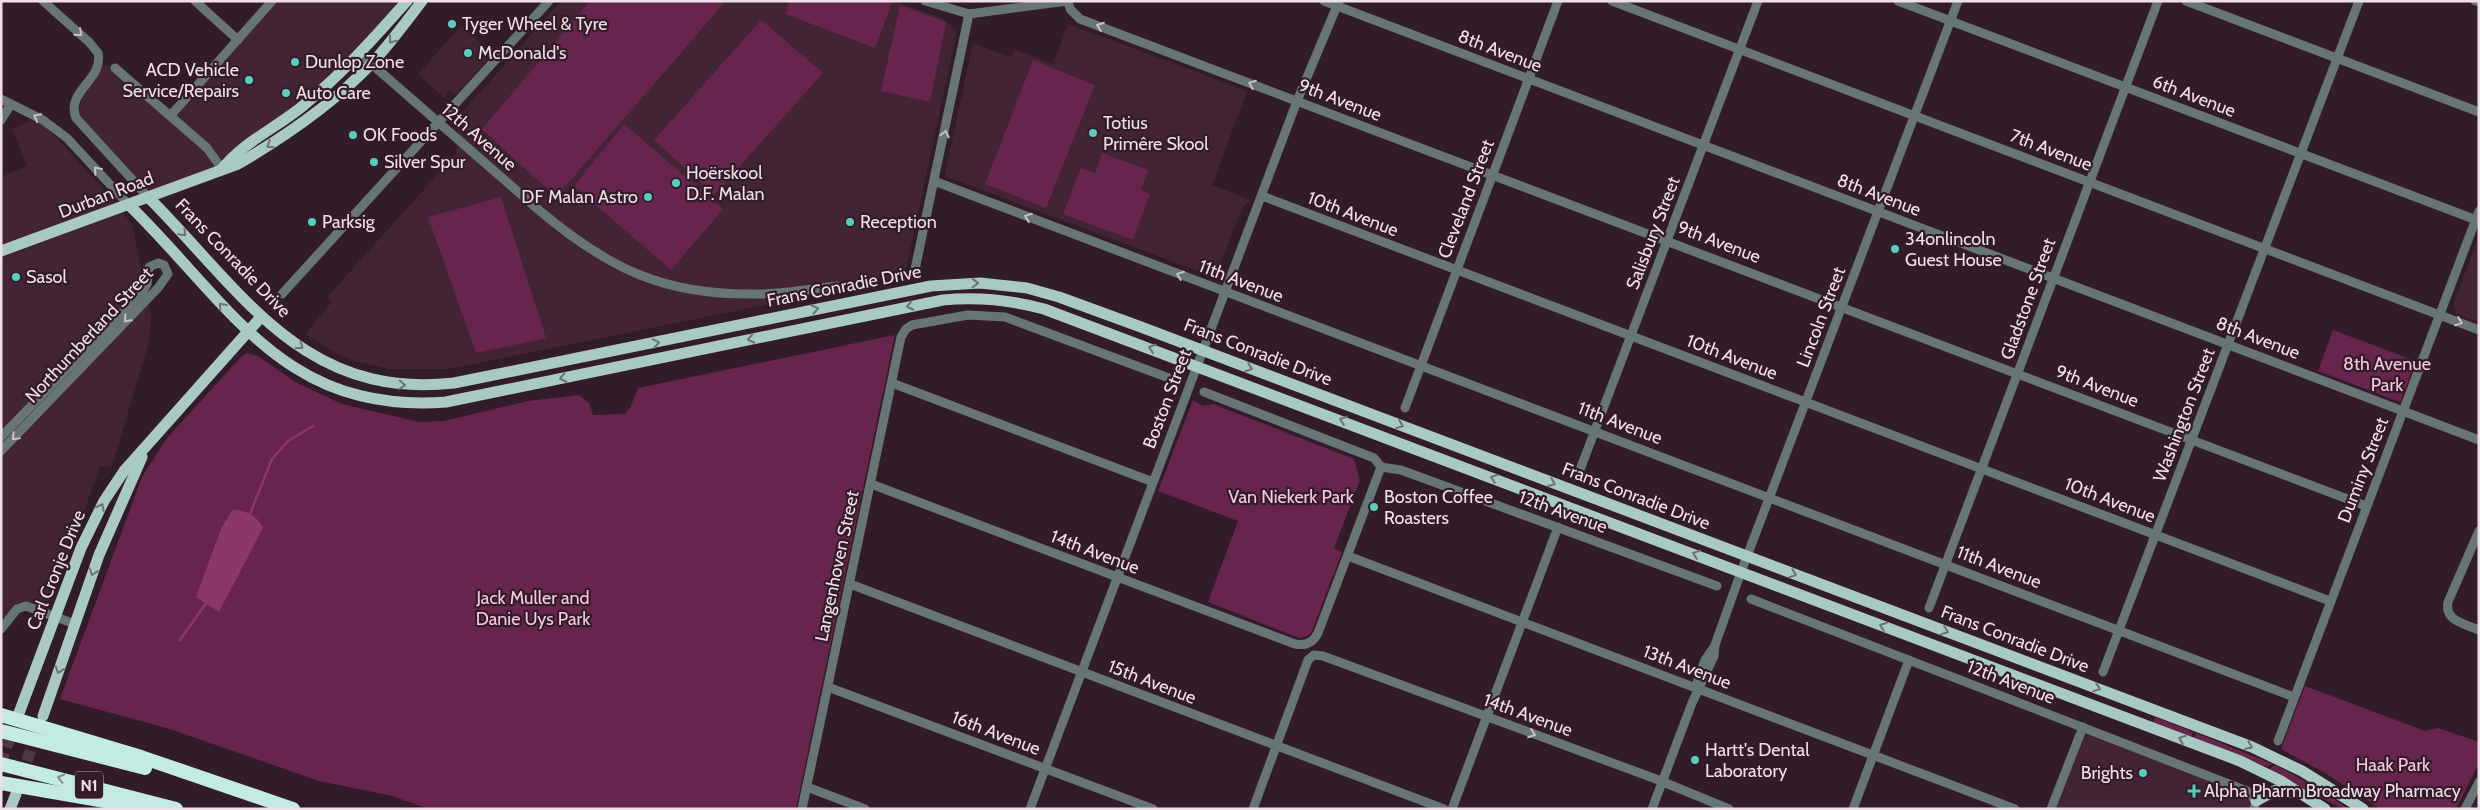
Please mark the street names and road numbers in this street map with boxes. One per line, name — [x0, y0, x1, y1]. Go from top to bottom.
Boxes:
street label: 8th Avenue — [1455, 25, 1545, 77]
street label: 6th Avenue — [2149, 70, 2239, 122]
street label: 9th Avenue — [1295, 74, 1385, 126]
street label: 12th Avenue — [437, 98, 521, 176]
street label: 7th Avenue — [2007, 124, 2095, 176]
street label: Cleveland Street — [1433, 136, 1499, 262]
street label: Durban Road — [55, 167, 157, 223]
street label: 8th Avenue — [1834, 169, 1924, 221]
street label: Salisbury Street — [1621, 173, 1685, 293]
street label: 10th Avenue — [1305, 187, 1401, 241]
street label: Frans Conradie Drive — [171, 194, 295, 322]
street label: 9th Avenue — [1674, 216, 1764, 268]
street label: Gladstone Street — [1996, 235, 2060, 363]
street label: 11th Avenue — [1196, 255, 1286, 307]
street label: Frans Conradie Drive — [765, 260, 923, 312]
street label: Northumberland Street — [21, 263, 157, 407]
street label: Lincoln Street — [1792, 264, 1850, 370]
street label: 8th Avenue — [2213, 312, 2303, 364]
street label: Frans Conradie Drive — [1181, 314, 1335, 390]
street label: 10th Avenue — [1684, 330, 1780, 384]
street label: Washington Street — [2148, 345, 2220, 485]
street label: Boston Street — [1138, 346, 1196, 452]
street label: 9th Avenue — [2052, 360, 2142, 412]
street label: 11th Avenue — [1575, 397, 1665, 449]
street label: Duminy Street — [2333, 414, 2393, 526]
street label: Frans Conradie Drive — [1559, 458, 1713, 534]
street label: 10th Avenue — [2062, 473, 2158, 527]
street label: 12th Avenue — [1516, 486, 1610, 538]
street label: Langenhoven Street — [810, 489, 864, 643]
street label: Carl Cronje Drive — [22, 507, 90, 633]
street label: 14th Avenue — [1048, 525, 1142, 579]
street label: 11th Avenue — [1954, 541, 2044, 593]
street label: Frans Conradie Drive — [1938, 601, 2092, 677]
street label: 13th Avenue — [1640, 640, 1734, 694]
street label: 15th Avenue — [1105, 655, 1199, 709]
street label: 12th Avenue — [1964, 655, 2058, 709]
street label: 14th Avenue — [1480, 689, 1576, 741]
street label: 16th Avenue — [949, 706, 1043, 760]
road number: N1 — [75, 772, 103, 798]

